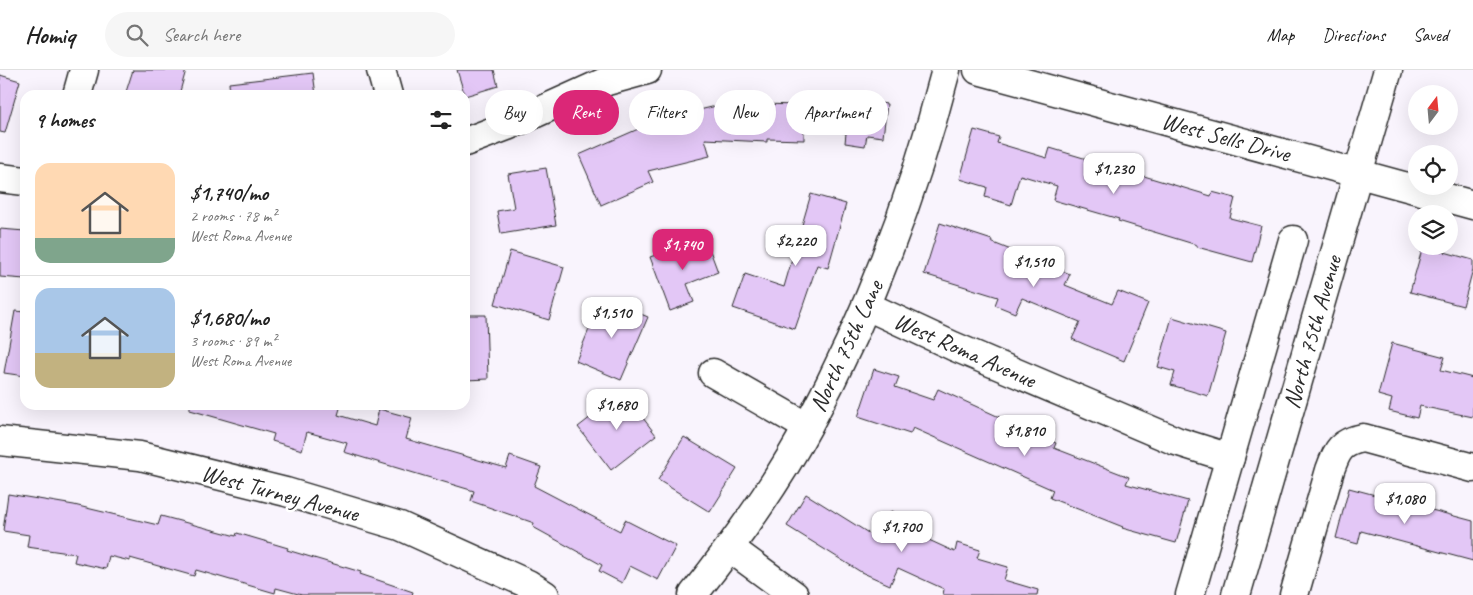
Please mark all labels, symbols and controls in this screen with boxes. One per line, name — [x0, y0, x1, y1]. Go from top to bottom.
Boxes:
search box — [105, 12, 455, 57]
text: Homiq — [25, 20, 75, 50]
icon: search — [123, 21, 151, 49]
text: Search here — [163, 23, 240, 47]
text: Map — [1267, 24, 1294, 46]
text: Directions — [1322, 24, 1385, 46]
text: Saved — [1413, 24, 1448, 46]
north arrow — [1408, 85, 1458, 135]
map controls — [1408, 85, 1458, 255]
chip: Buy — [485, 90, 543, 135]
chip: Rent — [553, 90, 619, 135]
chip: Filters — [629, 90, 704, 135]
chip: New — [714, 90, 776, 135]
chip: Apartment — [786, 90, 888, 135]
street label: West Sells Drive — [1158, 105, 1296, 169]
icon: filters — [427, 106, 455, 134]
text: 9 homes — [35, 107, 94, 133]
button: locate — [1408, 145, 1458, 195]
pin: $1,230 — [1073, 152, 1155, 195]
text: $1,230 — [1094, 159, 1134, 179]
text: $1,740/mo — [190, 180, 268, 206]
icon: home — [75, 183, 135, 243]
button: layers — [1408, 205, 1458, 255]
text: 2 rooms · 78 m² — [190, 206, 276, 226]
pin: $2,220 — [755, 224, 837, 267]
text: West Roma Avenue — [190, 226, 291, 246]
pin: $1,740 — [642, 228, 724, 271]
text: $2,220 — [776, 231, 816, 251]
text: $1,740 — [663, 235, 703, 255]
pin: $1,510 — [993, 246, 1075, 288]
street label: North 75th Avenue — [1276, 250, 1349, 412]
text: $1,510 — [1015, 252, 1053, 272]
street label: North 75th Lane — [802, 273, 890, 417]
pin: $1,510 — [571, 296, 653, 339]
text: $1,510 — [593, 303, 631, 323]
text: $1,680/mo — [190, 305, 269, 331]
street label: West Roma Avenue — [890, 305, 1043, 395]
icon: home — [75, 308, 135, 368]
text: 3 rooms · 89 m² — [190, 331, 276, 351]
text: West Roma Avenue — [190, 351, 291, 371]
pin: $1,680 — [576, 388, 658, 431]
text: $1,680 — [597, 395, 637, 415]
pin: $1,810 — [984, 414, 1066, 457]
text: $1,810 — [1005, 421, 1045, 441]
street label: West Turney Avenue — [198, 458, 364, 529]
pin: $1,080 — [1364, 482, 1446, 525]
text: $1,080 — [1385, 489, 1425, 509]
pin: $1,700 — [861, 510, 943, 553]
text: $1,700 — [882, 517, 922, 537]

